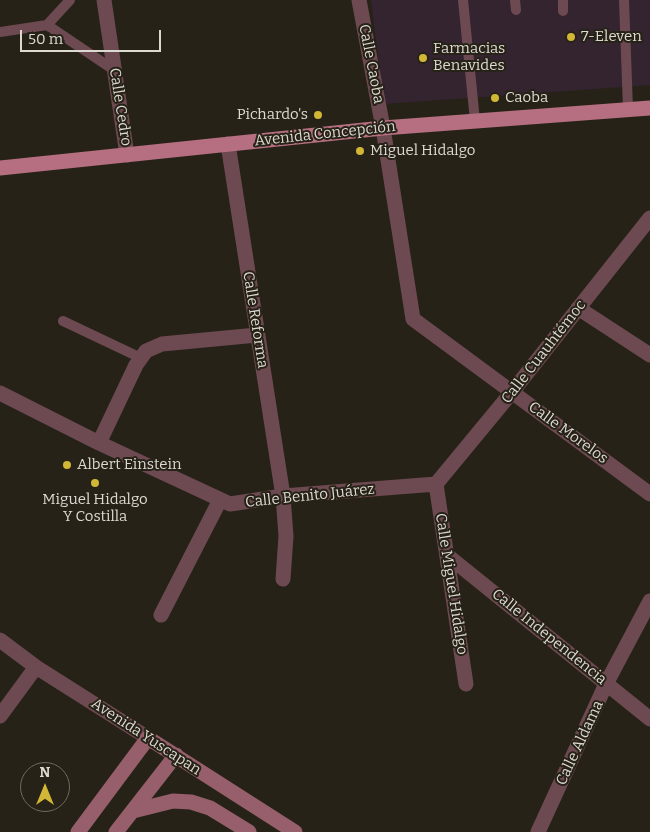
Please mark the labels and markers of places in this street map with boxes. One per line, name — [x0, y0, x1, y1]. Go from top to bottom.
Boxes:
place label: 7-Eleven — [581, 28, 642, 46]
marker: 7-Eleven — [565, 31, 577, 43]
place label: Farmacias Benavides — [433, 40, 505, 75]
marker: Farmacias Benavides — [417, 52, 429, 64]
place label: Caoba — [505, 89, 548, 107]
marker: Caoba — [489, 92, 501, 104]
place label: Pichardo's — [237, 106, 308, 124]
marker: Pichardo's — [312, 109, 324, 121]
place label: Miguel Hidalgo — [370, 142, 475, 160]
marker: Miguel Hidalgo — [354, 145, 366, 157]
place label: Albert Einstein — [77, 456, 181, 474]
marker: Albert Einstein — [61, 459, 73, 471]
marker: Miguel Hidalgo Y Costilla — [89, 477, 101, 489]
place label: Miguel Hidalgo Y Costilla — [42, 491, 148, 526]

